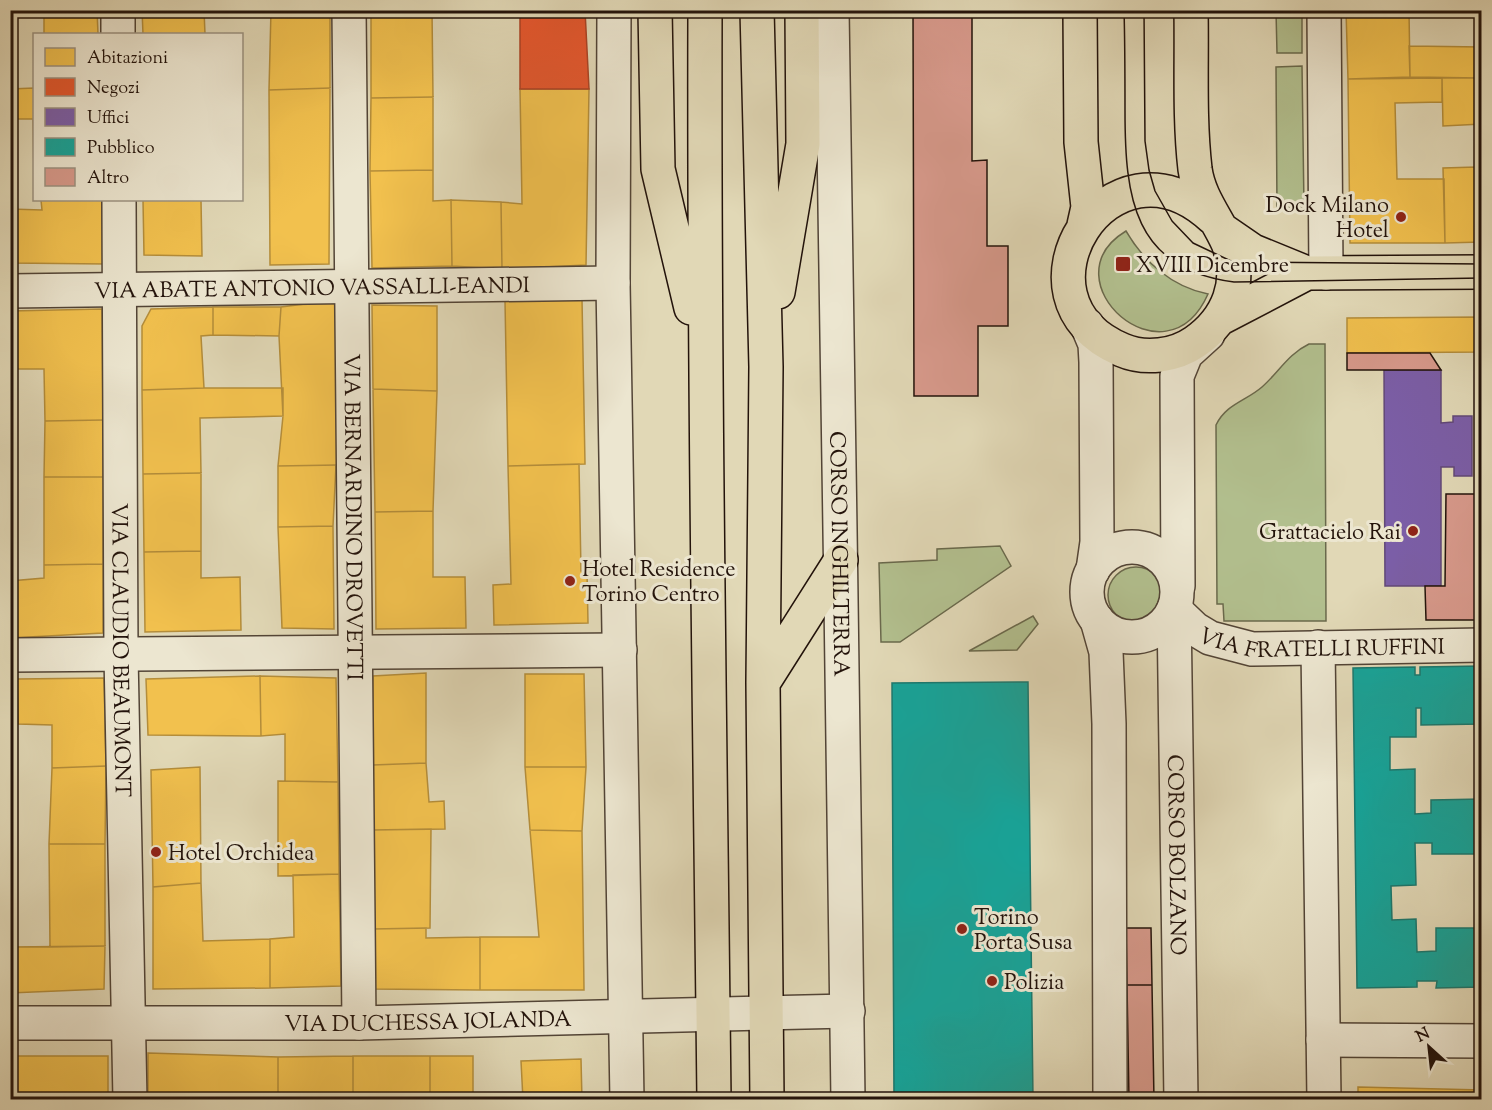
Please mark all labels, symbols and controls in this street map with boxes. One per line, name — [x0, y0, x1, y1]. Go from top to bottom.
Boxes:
legend — [33, 33, 243, 201]
text: Abitazioni — [87, 46, 168, 72]
text: Negozi — [87, 76, 140, 102]
text: Uffici — [87, 106, 129, 132]
text: Pubblico — [87, 136, 155, 162]
text: Altro — [87, 166, 129, 192]
place label: Dock Milano Hotel — [1265, 191, 1389, 248]
marker: Dock Milano Hotel — [1394, 210, 1408, 224]
place label: XVIII Dicembre — [1136, 251, 1289, 283]
marker: XVIII Dicembre — [1114, 255, 1132, 273]
street label: VIA ABATE ANTONIO VASSALLI-EANDI — [94, 271, 530, 309]
street label: VIA BERNARDINO DROVETTI — [333, 353, 369, 681]
street label: CORSO INGHILTERRA — [819, 431, 855, 677]
street label: VIA CLAUDIO BEAUMONT — [101, 503, 137, 798]
place label: Grattacielo Rai — [1259, 518, 1401, 550]
marker: Grattacielo Rai — [1406, 524, 1420, 538]
place label: Hotel Residence Torino Centro — [582, 555, 735, 612]
marker: Hotel Residence Torino Centro — [563, 574, 577, 588]
street label: VIA FRATELLI RUFFINI — [1191, 621, 1445, 669]
street label: CORSO BOLZANO — [1157, 754, 1192, 956]
place label: Hotel Orchidea — [168, 839, 314, 871]
marker: Hotel Orchidea — [149, 845, 163, 859]
place label: Torino Porta Susa — [974, 903, 1073, 960]
marker: Torino Porta Susa — [955, 922, 969, 936]
place label: Polizia — [1004, 968, 1064, 1000]
marker: Polizia — [985, 974, 999, 988]
street label: VIA DUCHESSA JOLANDA — [284, 1005, 572, 1042]
north arrow — [1399, 1017, 1459, 1077]
text: N — [1412, 1023, 1434, 1049]

